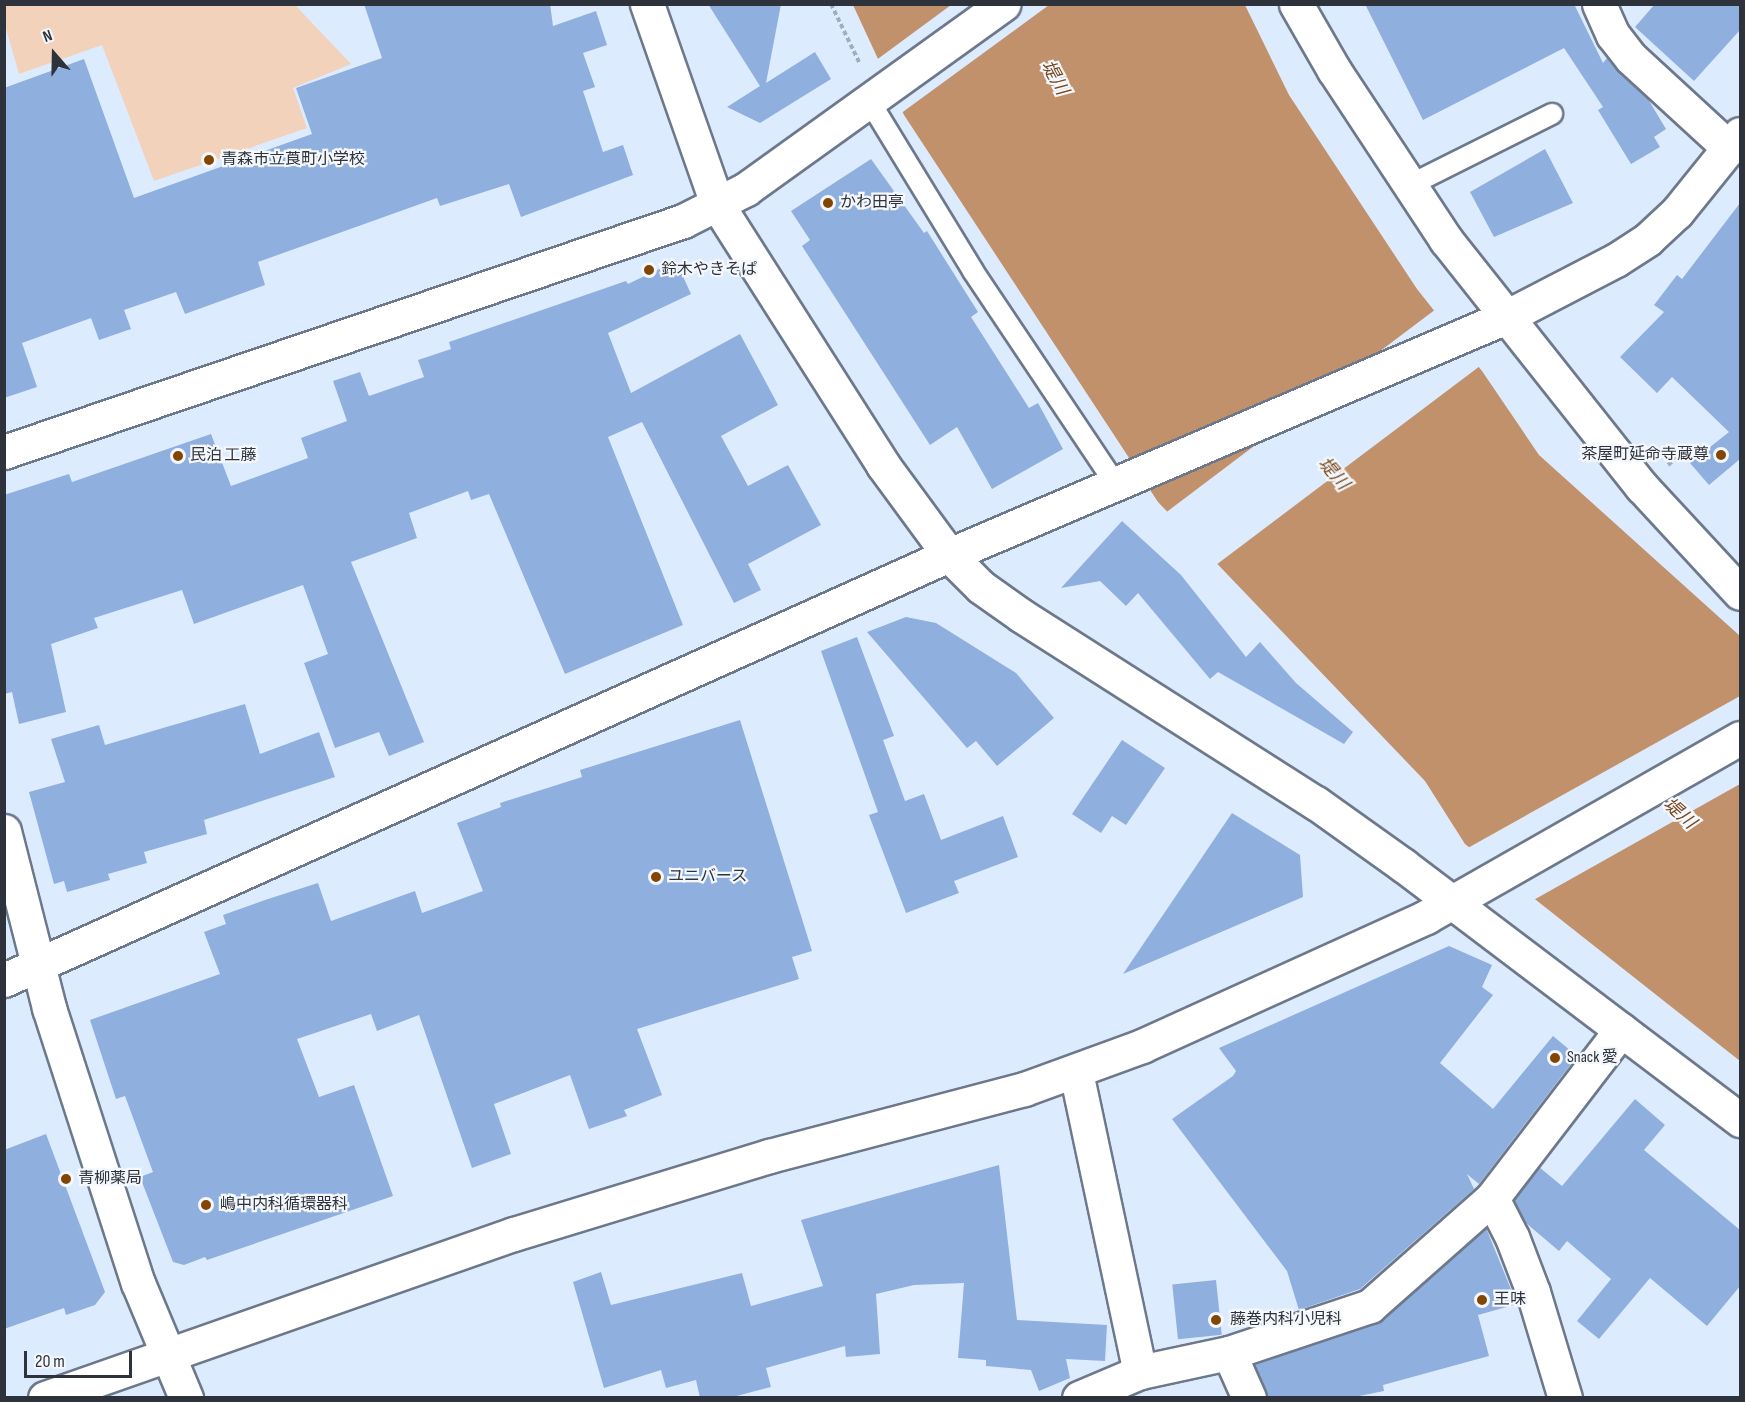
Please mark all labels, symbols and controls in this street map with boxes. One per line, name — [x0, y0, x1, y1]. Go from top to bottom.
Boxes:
north arrow — [24, 24, 84, 84]
text: N — [40, 26, 55, 47]
water label: 堤川 — [1036, 57, 1072, 99]
place label: 青森市立莨町小学校 — [221, 150, 365, 170]
marker: 青森市立莨町小学校 — [202, 153, 216, 167]
place label: かわ田亭 — [840, 193, 904, 213]
marker: かわ田亭 — [821, 196, 835, 210]
place label: 鈴木やきそぱ — [661, 260, 757, 280]
marker: 鈴木やきそぱ — [642, 263, 656, 277]
place label: 茶屋町延命寺蔵尊 — [1581, 445, 1709, 465]
place label: 民泊 工藤 — [190, 446, 257, 466]
marker: 茶屋町延命寺蔵尊 — [1714, 448, 1728, 462]
marker: 民泊 工藤 — [171, 449, 185, 463]
water label: 堤川 — [1313, 453, 1353, 495]
water label: 堤川 — [1658, 794, 1700, 834]
place label: ユニバース — [668, 867, 748, 887]
marker: ユニバース — [649, 870, 663, 884]
place label: Snack 愛 — [1567, 1048, 1618, 1068]
marker: Snack 愛 — [1548, 1051, 1562, 1065]
place label: 青柳薬局 — [78, 1169, 142, 1189]
marker: 青柳薬局 — [59, 1172, 73, 1186]
place label: 嶋中内科循環器科 — [220, 1195, 348, 1215]
marker: 嶋中内科循環器科 — [197, 1196, 215, 1214]
place label: 王味 — [1494, 1290, 1526, 1310]
marker: 王味 — [1475, 1293, 1489, 1307]
place label: 藤巻内科小児科 — [1230, 1310, 1342, 1330]
marker: 藤巻内科小児科 — [1207, 1311, 1225, 1329]
scale bar — [27, 1339, 135, 1377]
text: 20 m — [35, 1351, 65, 1372]

